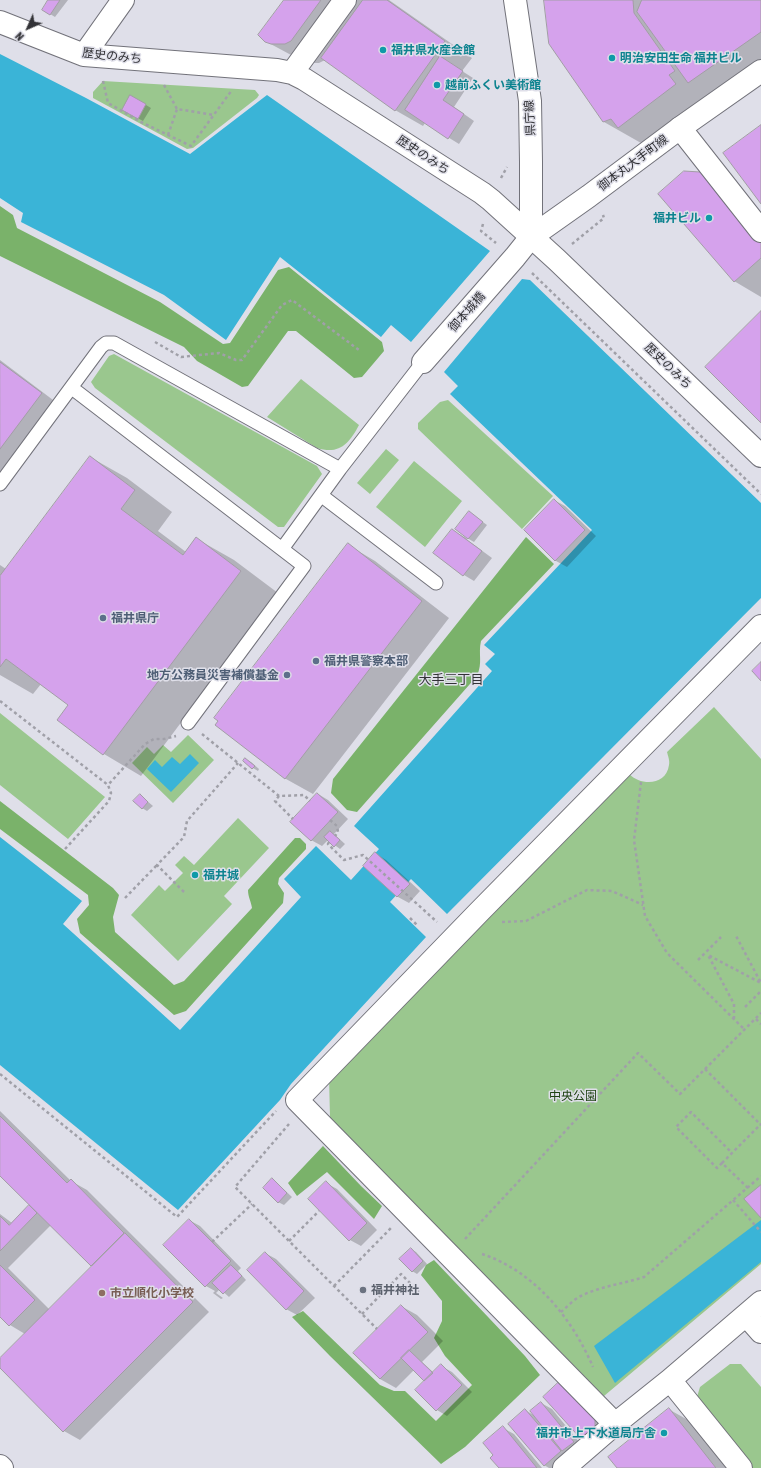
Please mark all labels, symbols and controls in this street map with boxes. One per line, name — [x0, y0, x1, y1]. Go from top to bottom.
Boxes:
north arrow — [8, 8, 48, 48]
text: N — [13, 30, 26, 43]
place label: 福井県水産会館 — [391, 43, 475, 57]
marker: 福井県水産会館 — [378, 45, 388, 55]
street label: 歴史のみち — [81, 46, 143, 66]
place label: 明治安田生命 福井ビル — [620, 51, 742, 65]
marker: 明治安田生命 福井ビル — [607, 53, 617, 63]
place label: 越前ふくい美術館 — [445, 78, 541, 92]
marker: 越前ふくい美術館 — [432, 80, 442, 90]
street label: 県庁線 — [522, 100, 538, 136]
street label: 御本丸大手町線 — [595, 132, 671, 194]
street label: 歴史のみち — [394, 133, 452, 177]
place label: 福井ビル — [653, 211, 701, 225]
marker: 福井ビル — [704, 213, 714, 223]
street label: 御本城橋 — [446, 289, 488, 335]
street label: 歴史のみち — [641, 340, 695, 392]
place label: 福井県庁 — [111, 611, 159, 625]
marker: 福井県庁 — [98, 613, 108, 623]
place label: 福井県警察本部 — [324, 654, 408, 668]
marker: 福井県警察本部 — [311, 656, 321, 666]
place label: 地方公務員災害補償基金 — [147, 668, 279, 682]
marker: 地方公務員災害補償基金 — [282, 670, 292, 680]
district label: 大手三丁目 — [419, 672, 483, 688]
place label: 福井城 — [203, 868, 239, 882]
marker: 福井城 — [190, 870, 200, 880]
park label: 中央公園 — [549, 1089, 597, 1103]
place label: 福井神社 — [371, 1283, 419, 1297]
marker: 福井神社 — [358, 1285, 368, 1295]
place label: 市立順化小学校 — [110, 1286, 194, 1300]
marker: 市立順化小学校 — [97, 1288, 107, 1298]
place label: 福井市上下水道局庁舎 — [536, 1426, 656, 1440]
marker: 福井市上下水道局庁舎 — [659, 1428, 669, 1438]

